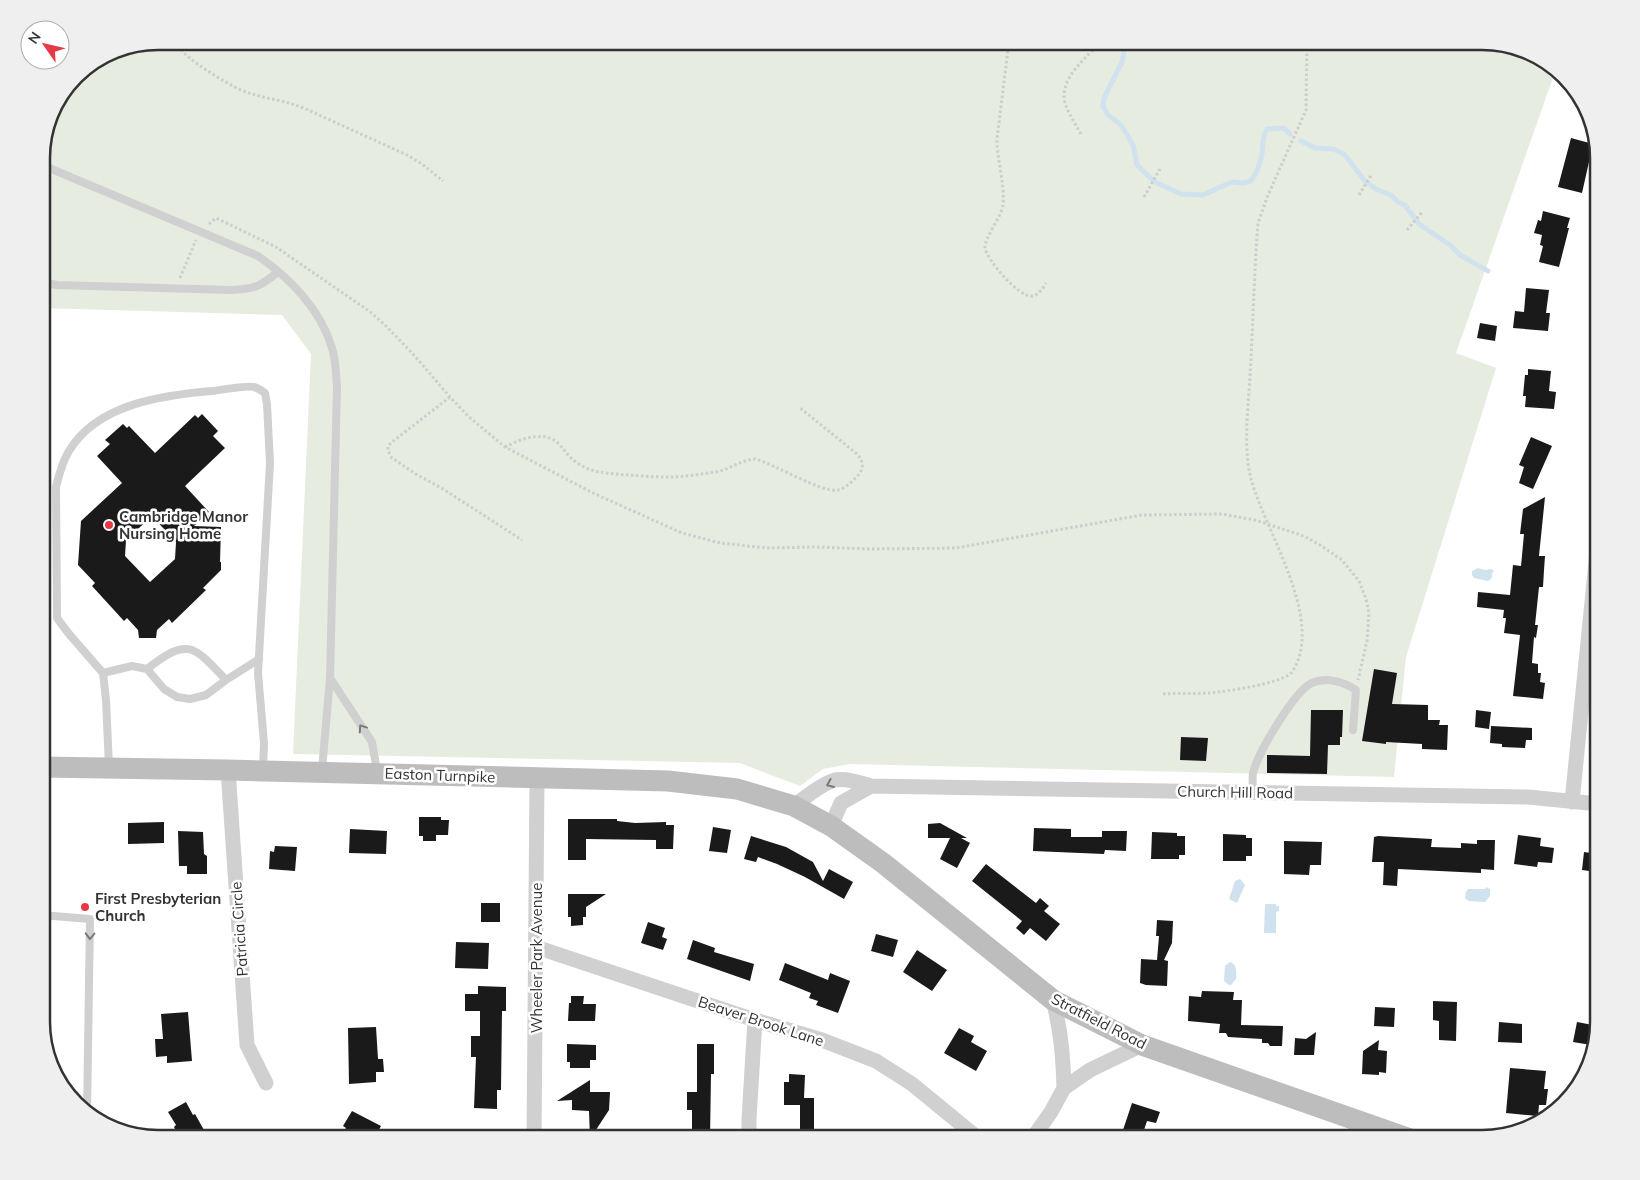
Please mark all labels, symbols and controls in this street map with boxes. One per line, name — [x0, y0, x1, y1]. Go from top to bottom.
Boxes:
north arrow — [20, 20, 70, 70]
text: N — [24, 28, 45, 47]
place label: Cambridge Manor Nursing Home — [119, 507, 248, 543]
marker: Cambridge Manor Nursing Home — [103, 519, 115, 531]
one-way arrow — [359, 724, 369, 733]
street label: Easton Turnpike — [384, 764, 496, 786]
one-way arrow — [826, 777, 835, 788]
street label: Church Hill Road — [1177, 781, 1293, 803]
street label: Patricia Circle — [226, 881, 252, 977]
street label: Wheeler Park Avenue — [527, 883, 546, 1033]
place label: First Presbyterian Church — [95, 889, 221, 925]
marker: First Presbyterian Church — [79, 901, 91, 913]
one-way arrow — [85, 932, 95, 940]
street label: Stratfield Road — [1048, 989, 1150, 1053]
street label: Beaver Brook Lane — [696, 992, 826, 1050]

